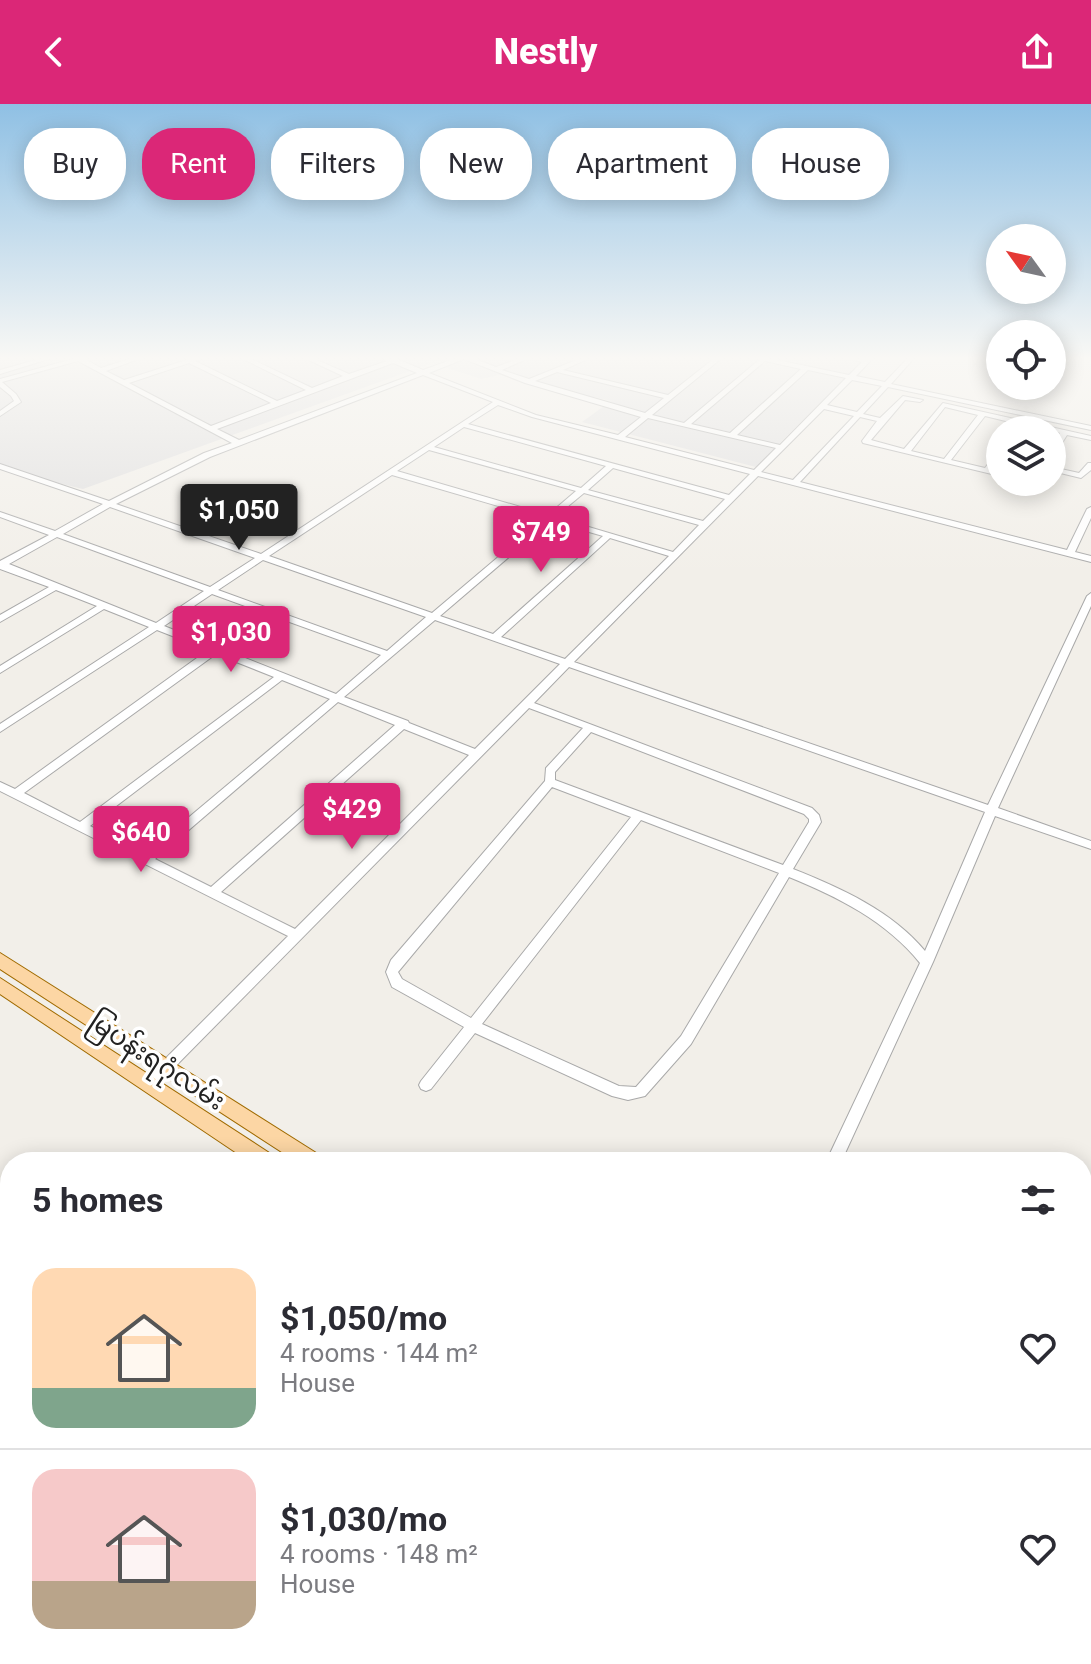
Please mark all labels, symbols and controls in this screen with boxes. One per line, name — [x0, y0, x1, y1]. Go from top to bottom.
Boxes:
icon: back — [32, 30, 76, 74]
icon: share — [1015, 30, 1059, 74]
text: Nestly — [494, 31, 597, 73]
chip: Buy — [24, 128, 126, 200]
chip: Rent — [142, 128, 255, 200]
chip: Filters — [271, 128, 404, 200]
chip: New — [420, 128, 532, 200]
chip: Apartment — [548, 128, 736, 200]
chip: House — [752, 128, 889, 200]
north arrow — [986, 224, 1066, 304]
map controls — [986, 224, 1066, 496]
button: locate — [986, 320, 1066, 400]
button: layers — [986, 416, 1066, 496]
pin: $1,050 — [174, 484, 304, 552]
text: $1,050 — [199, 495, 279, 525]
pin: $749 — [494, 506, 588, 574]
text: $749 — [511, 517, 571, 547]
pin: $1,030 — [166, 606, 296, 674]
text: $1,030 — [191, 617, 271, 647]
pin: $429 — [305, 783, 399, 851]
text: $429 — [322, 794, 382, 824]
pin: $640 — [94, 806, 188, 874]
text: $640 — [111, 817, 171, 847]
street label: မြပန်းရဂုံလမ်း — [80, 1004, 232, 1121]
icon: filters — [1016, 1178, 1060, 1222]
text: 5 homes — [32, 1180, 163, 1220]
text: $1,050/mo — [280, 1298, 447, 1338]
icon: home — [96, 1300, 192, 1396]
icon: heart — [1016, 1326, 1060, 1370]
text: 4 rooms · 144 m² — [280, 1338, 478, 1368]
text: House — [280, 1368, 355, 1398]
text: $1,030/mo — [280, 1499, 447, 1539]
icon: home — [96, 1501, 192, 1597]
icon: heart — [1016, 1527, 1060, 1571]
text: 4 rooms · 148 m² — [280, 1539, 478, 1569]
text: House — [280, 1569, 355, 1599]

